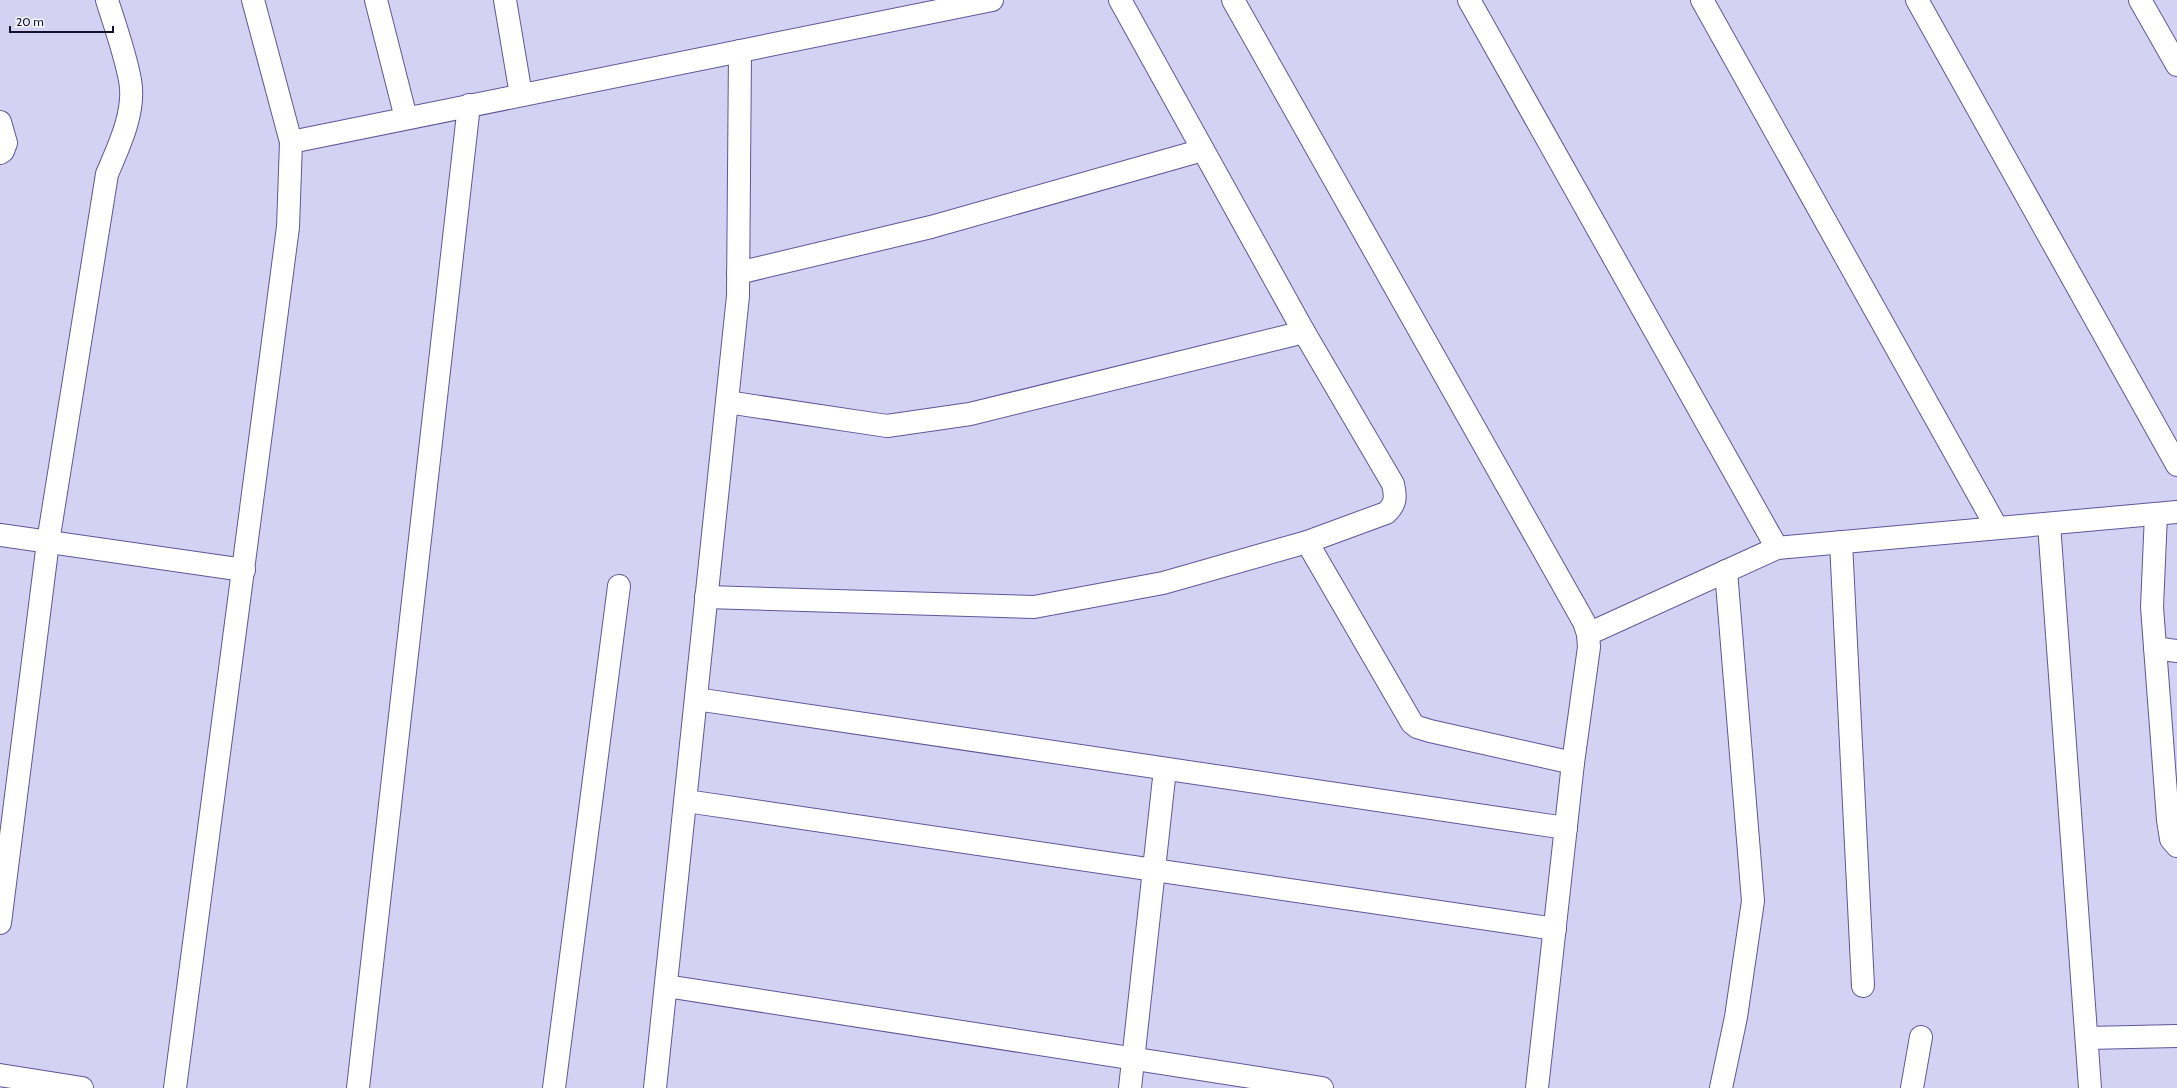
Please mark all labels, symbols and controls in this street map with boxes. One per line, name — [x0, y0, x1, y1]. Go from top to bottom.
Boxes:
scale bar — [10, 8, 113, 34]
text: 20 m — [16, 14, 44, 29]

